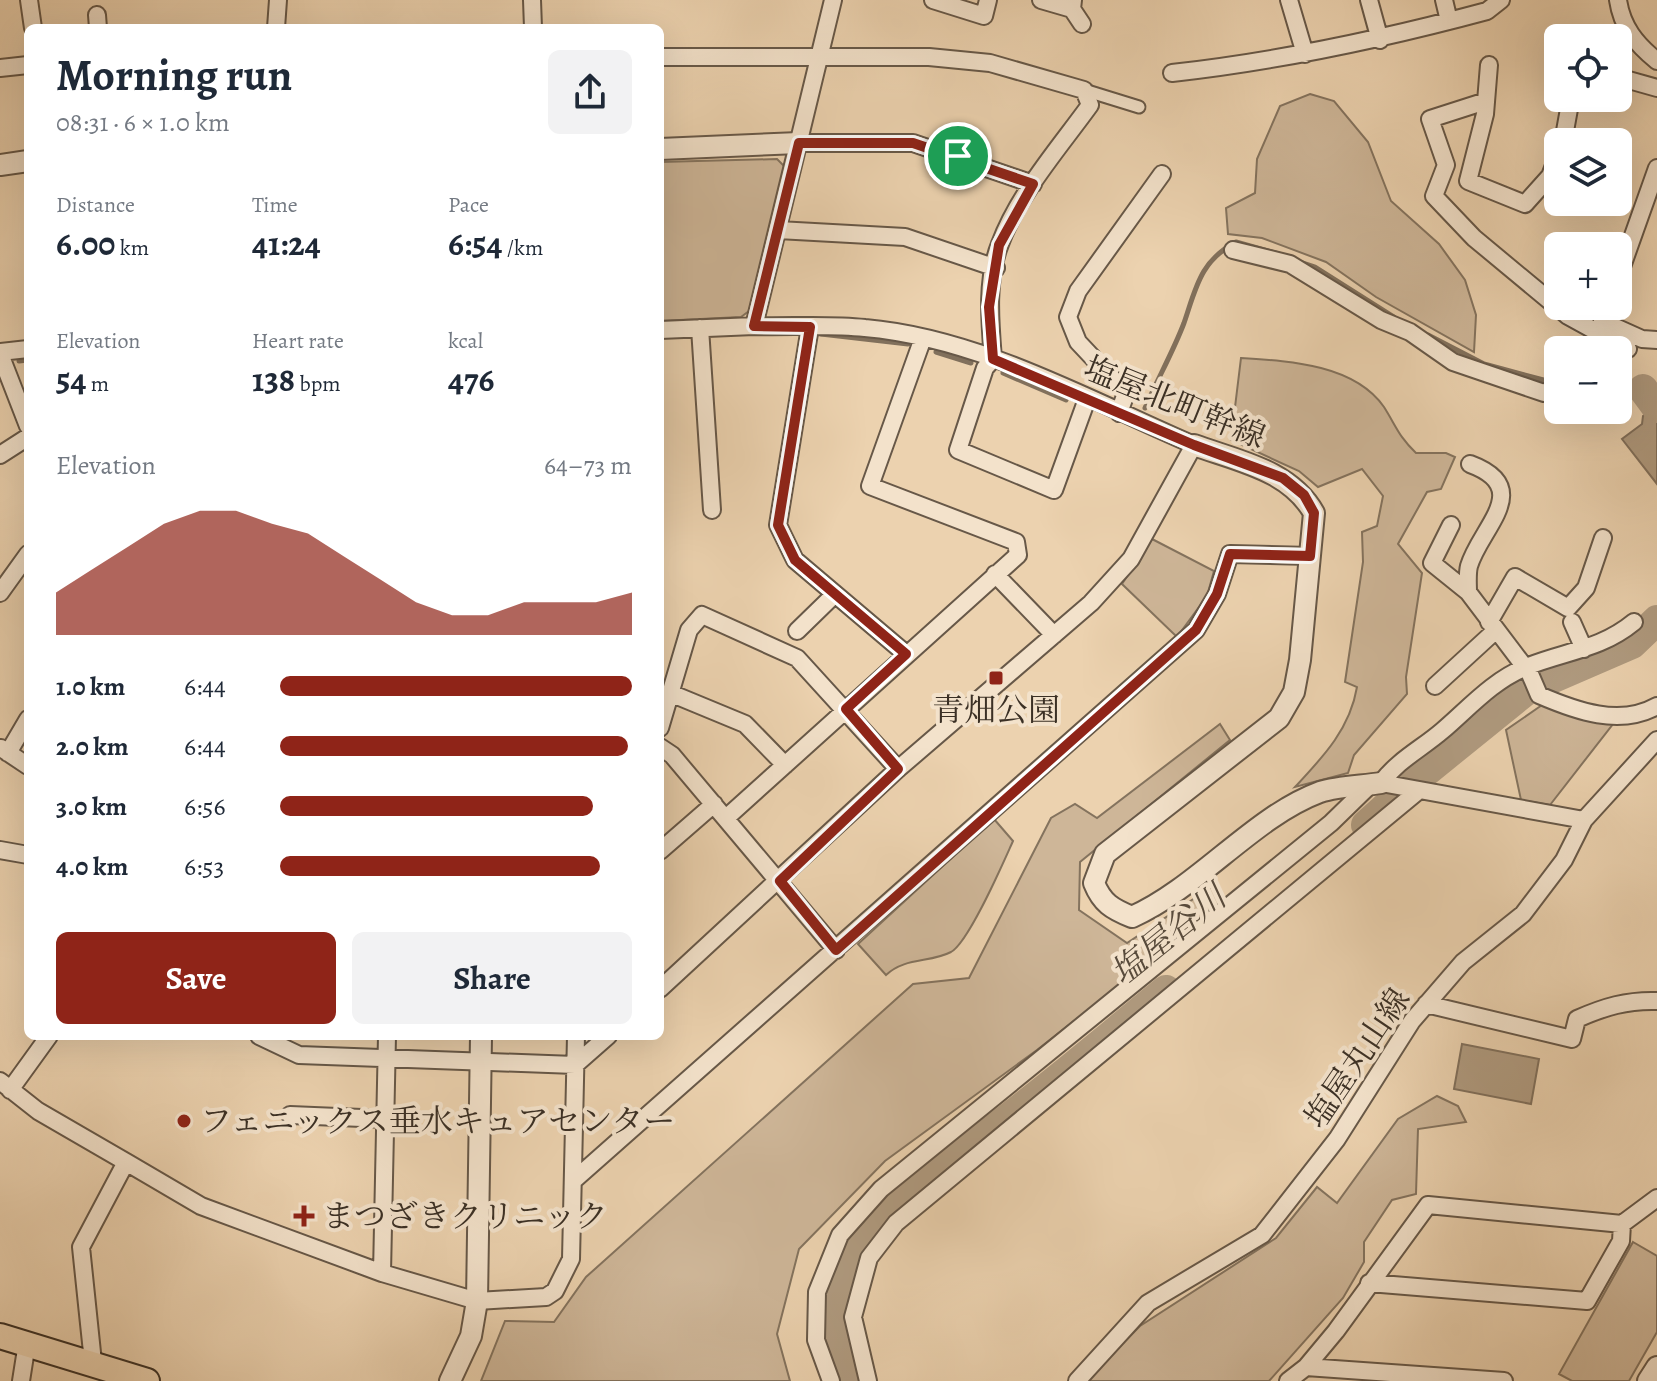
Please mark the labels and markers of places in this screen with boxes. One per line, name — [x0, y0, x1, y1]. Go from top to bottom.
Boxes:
pin — [924, 122, 992, 190]
marker: 青畑公園 — [987, 669, 1005, 687]
place label: 青畑公園 — [932, 688, 1060, 732]
place label: フェニックス垂水キュアセンター — [200, 1099, 675, 1143]
marker: フェニックス垂水キュアセンター — [175, 1112, 193, 1130]
place label: まつざきクリニック — [322, 1194, 608, 1238]
marker: まつざきクリニック — [293, 1205, 315, 1227]

